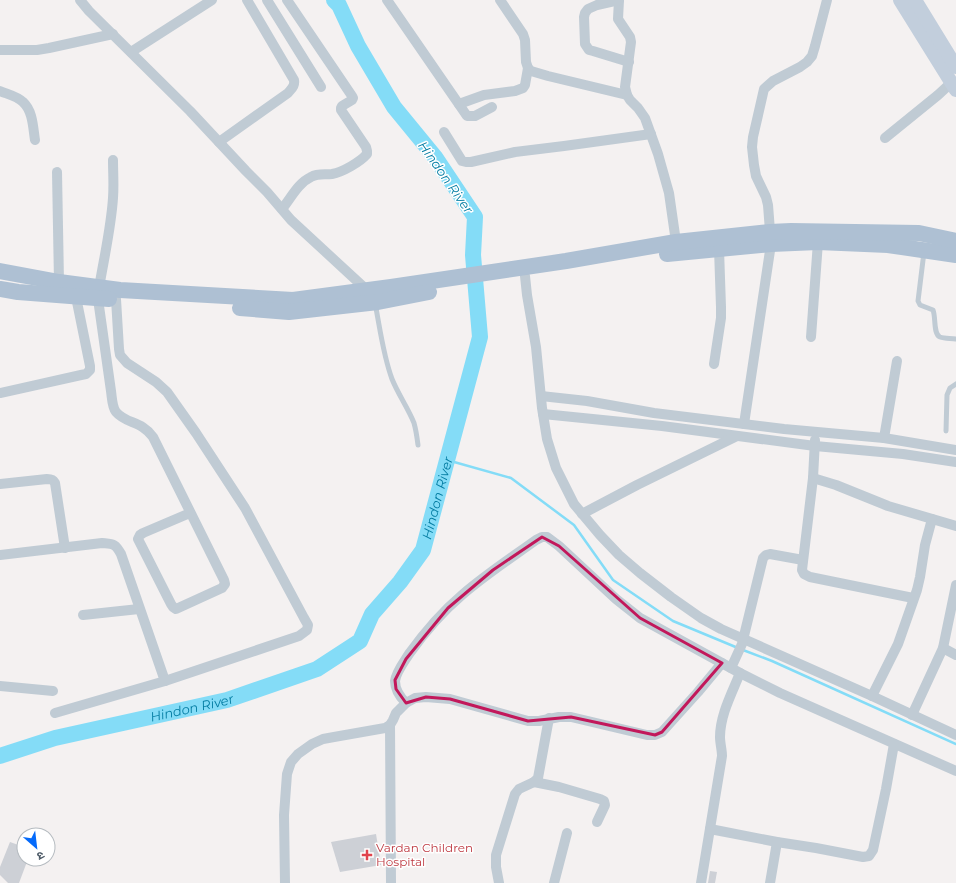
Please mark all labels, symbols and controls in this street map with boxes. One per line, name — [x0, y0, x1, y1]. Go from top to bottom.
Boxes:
water label: Hindon River — [415, 138, 477, 217]
water label: Hindon River — [418, 454, 456, 541]
water label: Hindon River — [149, 690, 236, 725]
north arrow — [16, 827, 56, 867]
place label: Vardan Children Hospital — [376, 840, 473, 869]
text: उ — [34, 848, 47, 864]
marker: Vardan Children Hospital — [361, 849, 373, 861]

